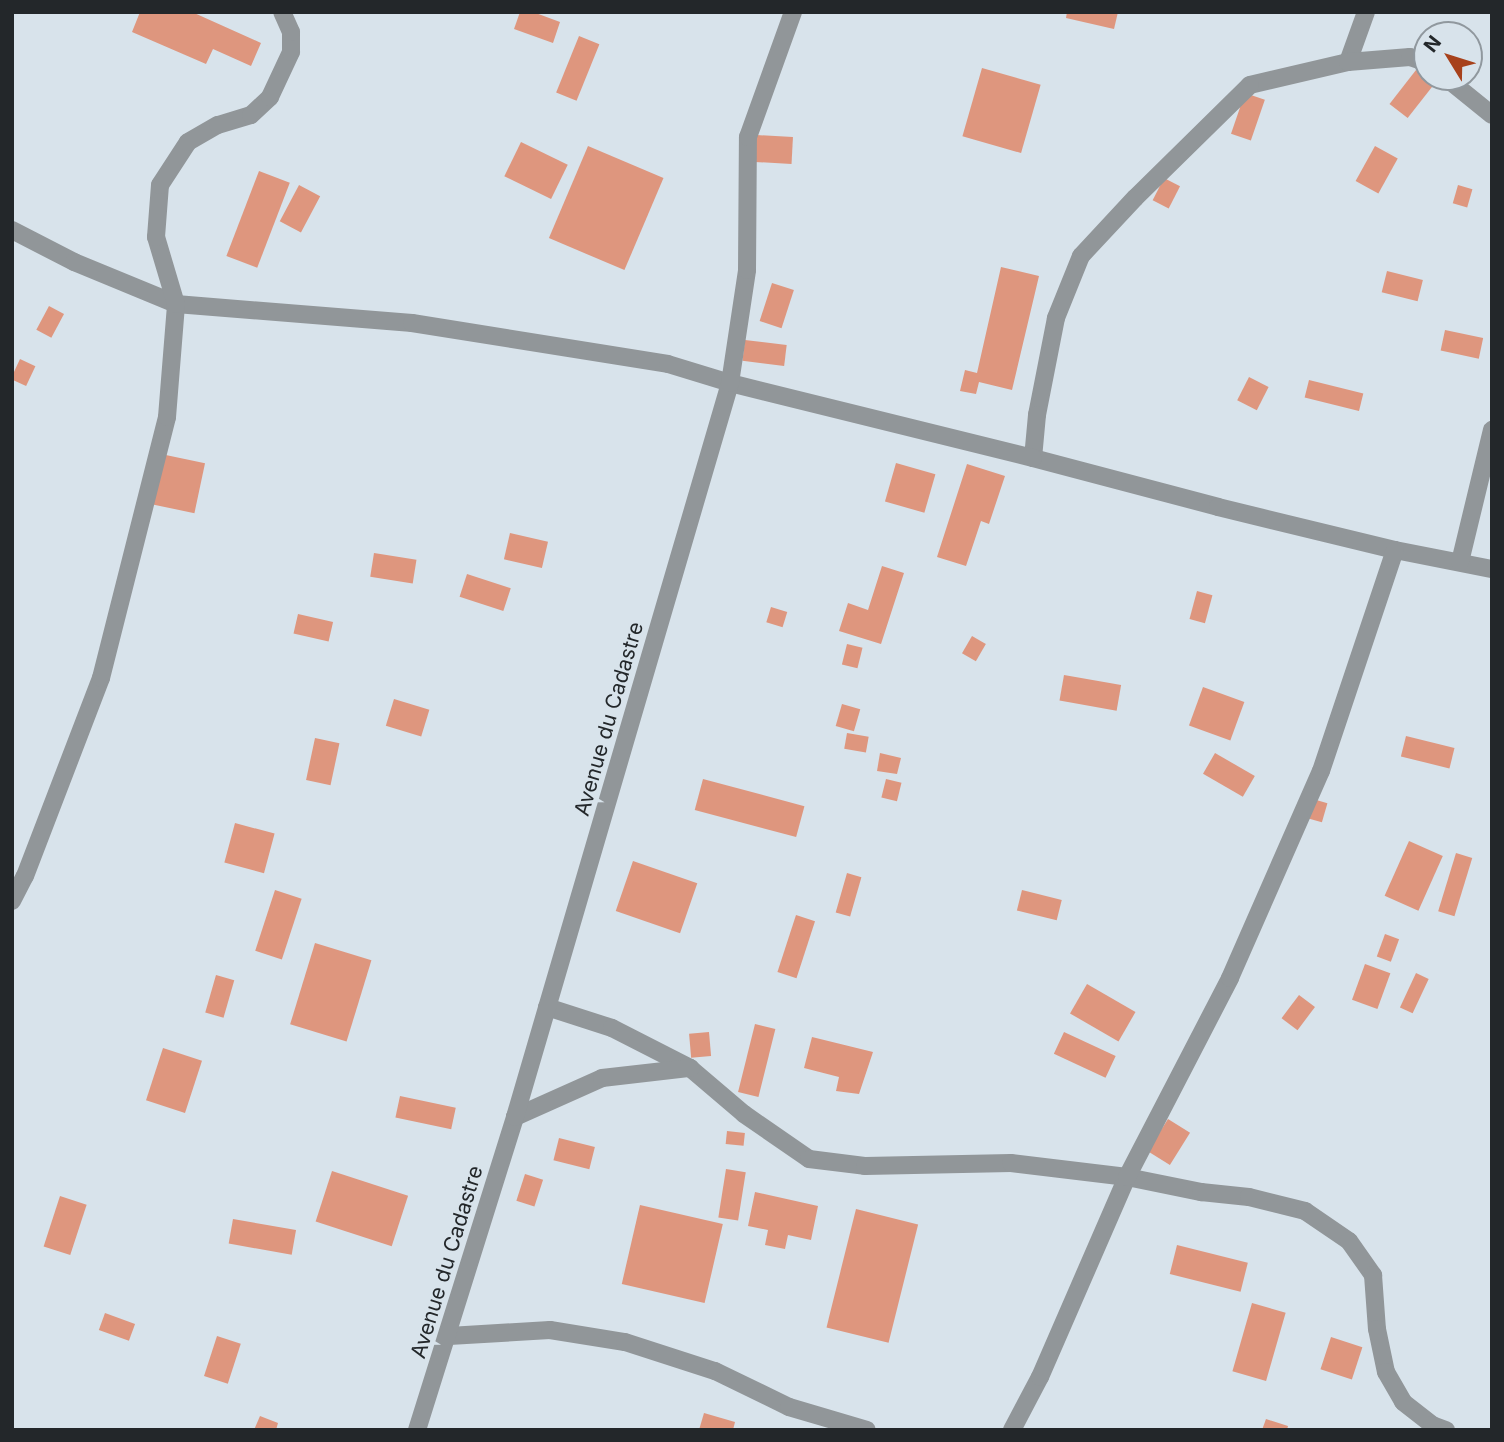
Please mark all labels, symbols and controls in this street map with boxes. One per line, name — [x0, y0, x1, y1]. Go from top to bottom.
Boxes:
north arrow — [1413, 21, 1483, 91]
text: N — [1419, 31, 1446, 57]
street label: Avenue du Cadastre — [569, 619, 649, 819]
street label: Avenue du Cadastre — [406, 1162, 488, 1362]

